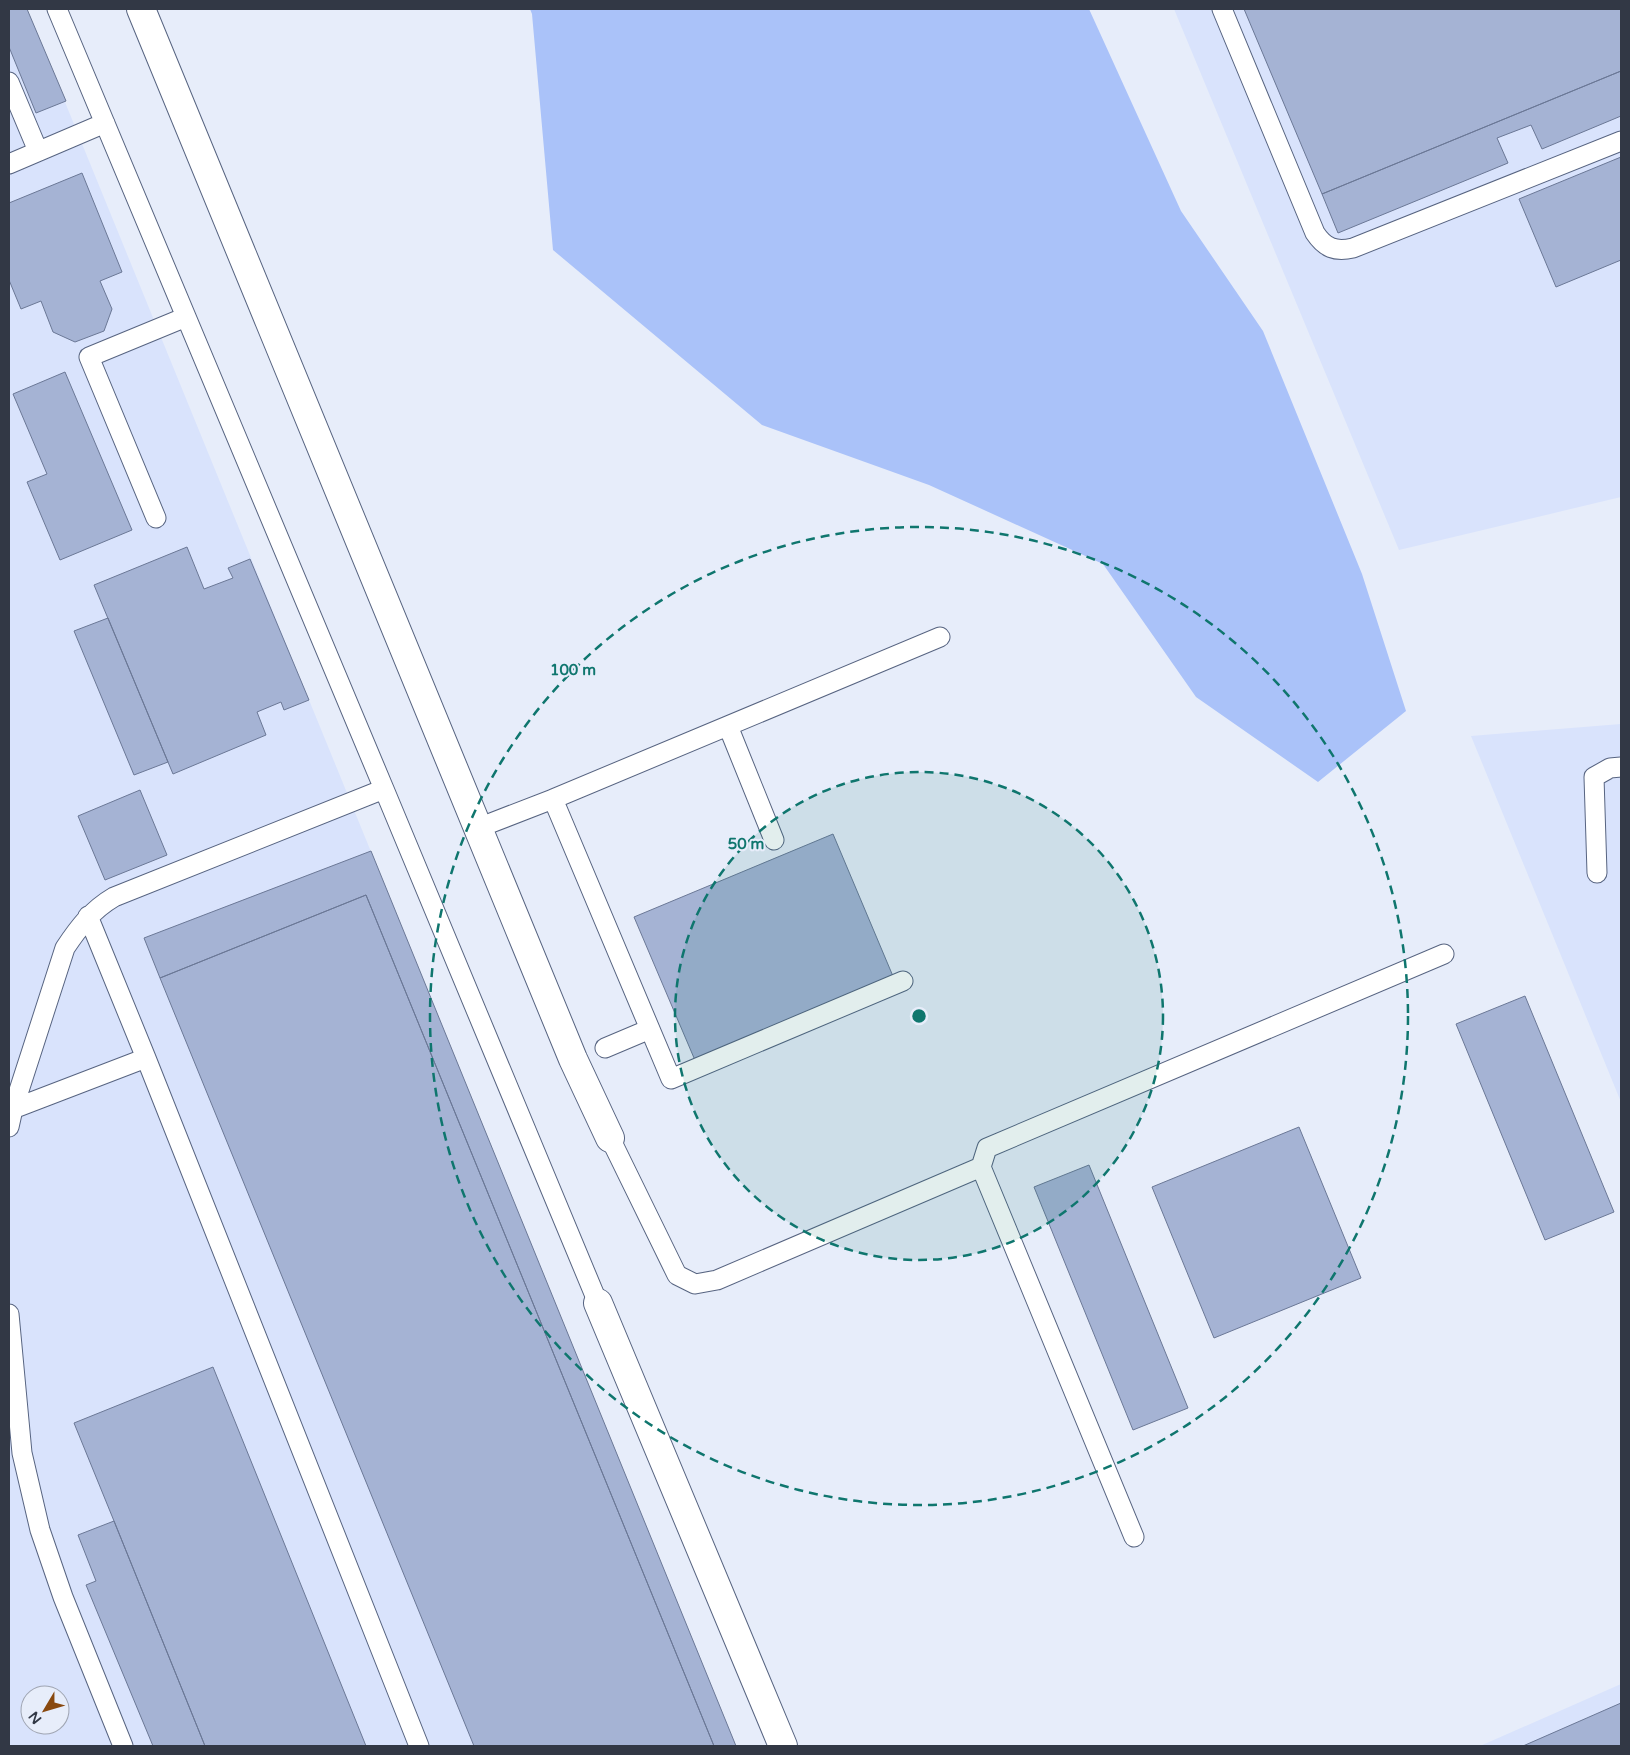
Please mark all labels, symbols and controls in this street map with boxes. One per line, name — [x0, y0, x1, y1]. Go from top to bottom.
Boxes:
text: 100 m — [550, 661, 596, 679]
text: 50 m — [728, 835, 764, 853]
centre of rings — [910, 1007, 928, 1025]
north arrow — [20, 1685, 70, 1735]
text: N — [25, 1708, 45, 1727]

